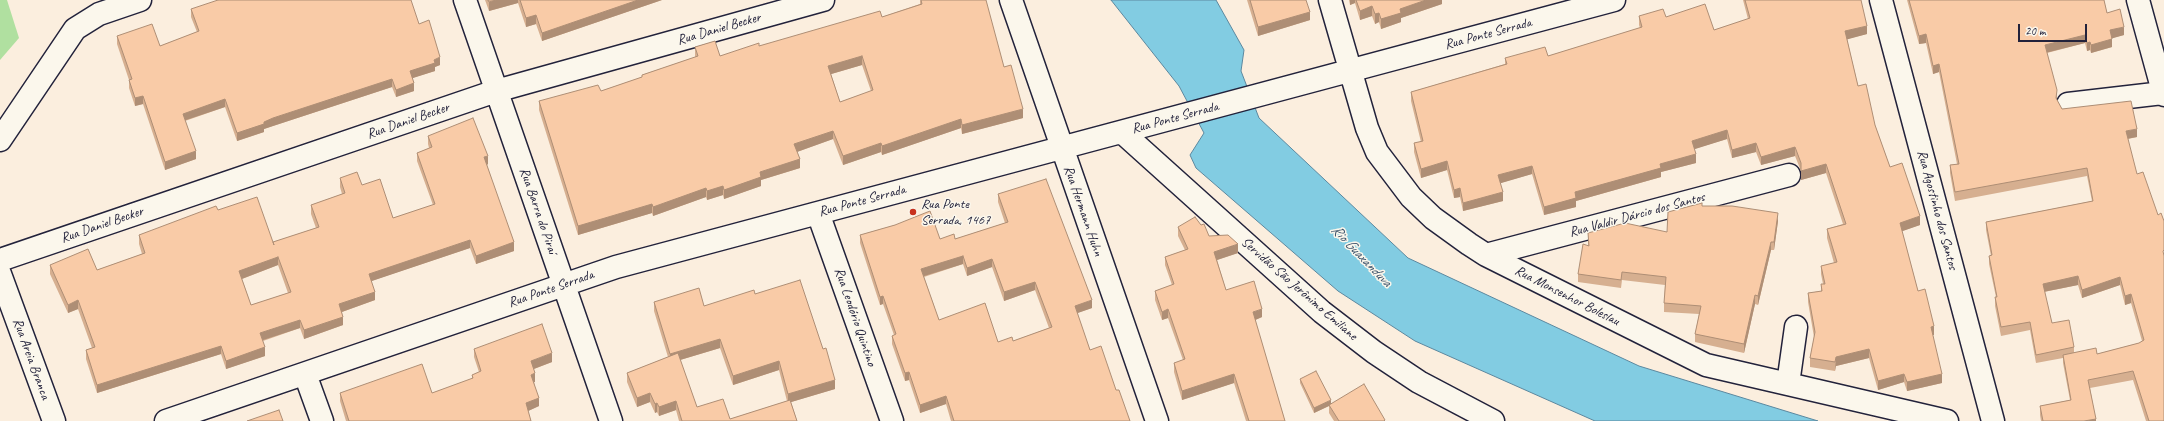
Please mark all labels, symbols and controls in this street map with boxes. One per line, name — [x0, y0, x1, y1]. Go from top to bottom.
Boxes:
street label: Rua Daniel Becker — [675, 9, 763, 49]
street label: Rua Ponte Serrada — [1443, 14, 1533, 54]
scale bar — [2020, 16, 2089, 42]
text: 20 m — [2025, 23, 2045, 39]
street label: Rua Ponte Serrada — [1130, 98, 1220, 138]
street label: Rua Daniel Becker — [365, 99, 451, 143]
street label: Rua Agostinho dos Santos — [1913, 148, 1961, 272]
street label: Rua Hermann Huhn — [1060, 163, 1106, 259]
street label: Rua Barra do Piraí — [515, 166, 561, 256]
street label: Rua Ponte Serrada — [817, 181, 907, 221]
street label: Rua Valdir Dárcio dos Santos — [1567, 189, 1707, 241]
place label: Rua Ponte Serrada, 1467 — [921, 196, 990, 228]
street label: Rua Daniel Becker — [59, 203, 145, 247]
marker: Rua Ponte Serrada, 1467 — [908, 207, 918, 217]
water label: Rio Guaxanduva — [1327, 221, 1395, 291]
street label: Servidão São Jerônimo Emiliane — [1237, 234, 1361, 344]
street label: Rua Monsenhor Boleslau — [1512, 262, 1622, 330]
street label: Rua Leodório Quintino — [830, 266, 880, 368]
street label: Rua Ponte Serrada — [506, 267, 596, 311]
street label: Rua Areia Branca — [9, 316, 53, 402]

